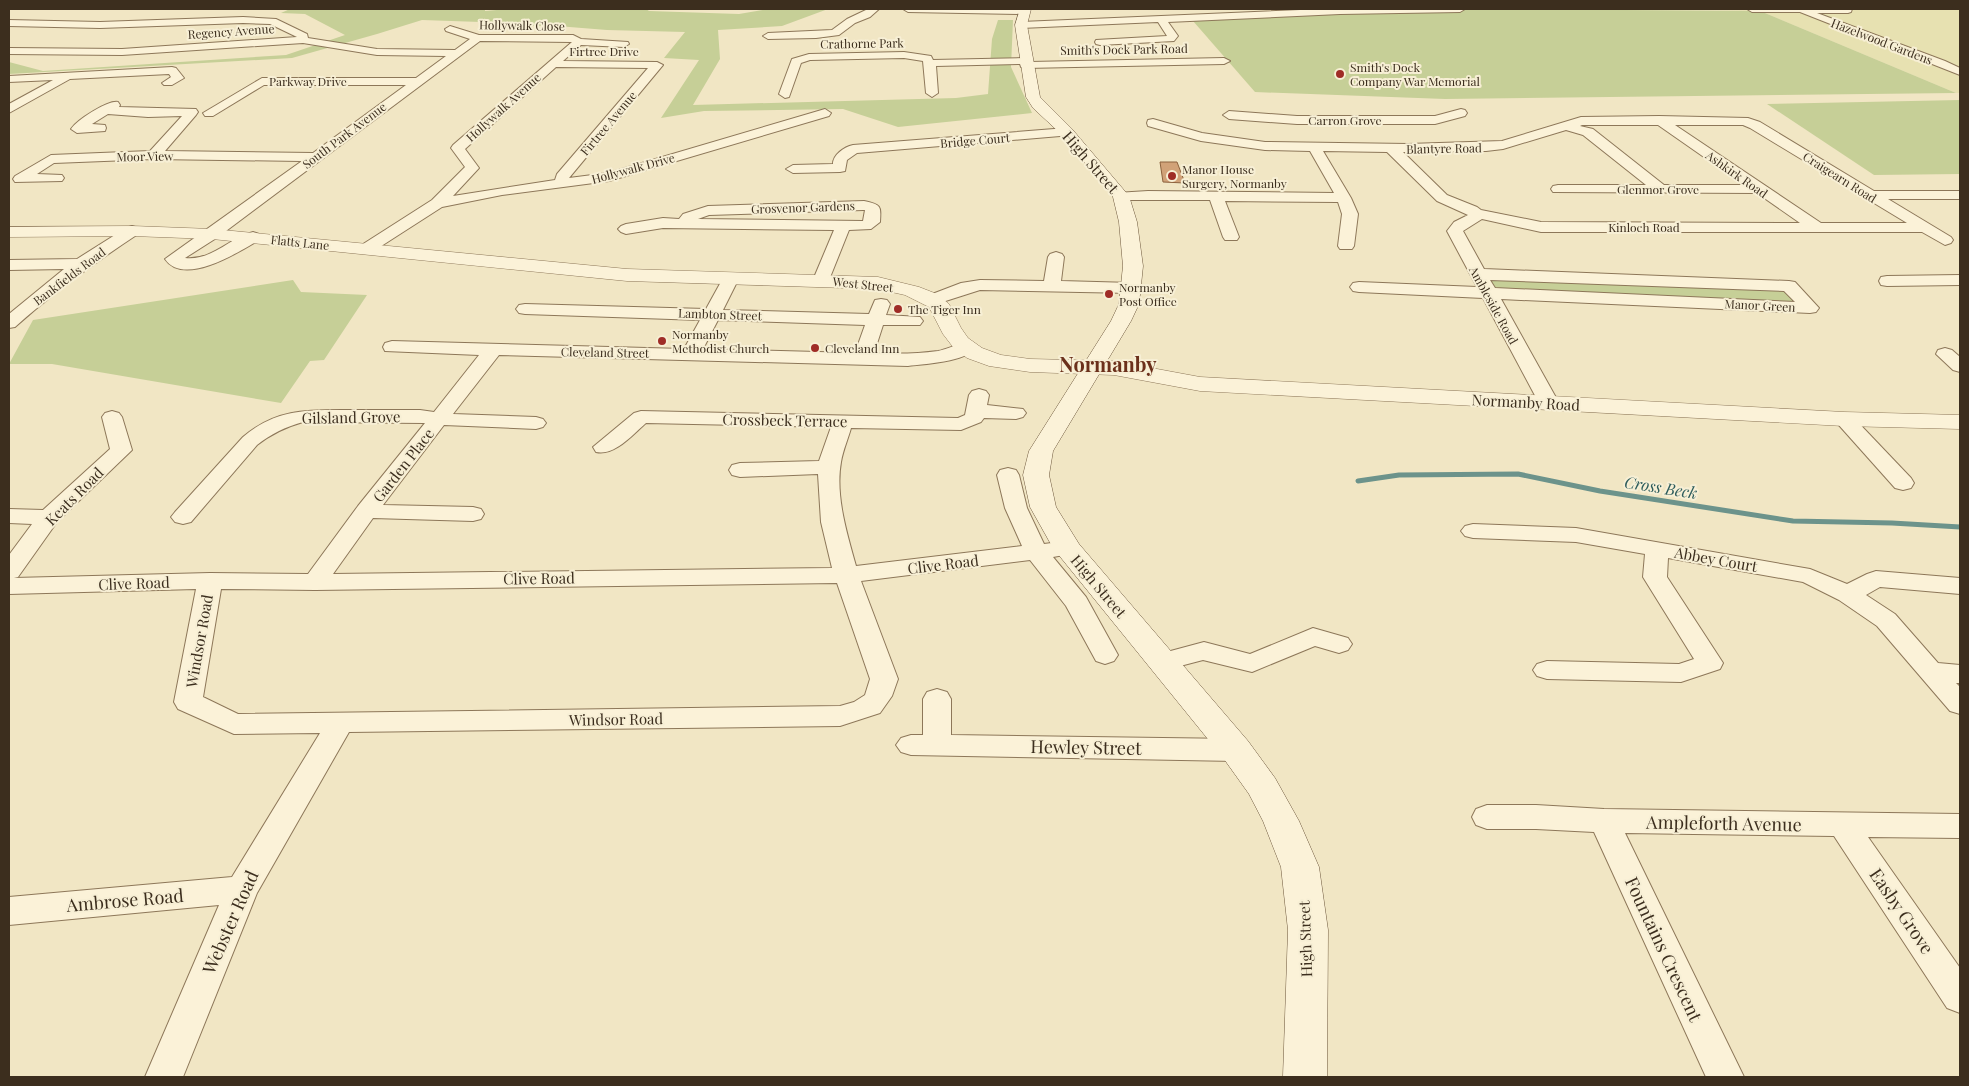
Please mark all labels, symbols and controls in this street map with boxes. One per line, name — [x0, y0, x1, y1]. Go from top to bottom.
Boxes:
street label: Hazelwood Gardens — [1829, 14, 1935, 68]
street label: Hollywalk Close — [479, 16, 565, 34]
street label: Regency Avenue — [187, 20, 275, 42]
street label: Crathorne Park — [820, 34, 904, 52]
street label: Smith's Dock Park Road — [1060, 40, 1188, 58]
street label: Firtree Drive — [569, 43, 639, 59]
place label: Smith's Dock Company War Memorial — [1350, 59, 1481, 89]
marker: Smith's Dock Company War Memorial — [1334, 68, 1346, 80]
street label: Hollywalk Avenue — [462, 69, 544, 145]
street label: Parkway Drive — [269, 73, 347, 89]
street label: Firtree Avenue — [576, 87, 640, 159]
street label: South Park Avenue — [299, 98, 389, 172]
street label: Carron Grove — [1308, 112, 1382, 128]
street label: High Street — [1058, 127, 1124, 198]
street label: Bridge Court — [939, 129, 1011, 151]
street label: Blantyre Road — [1406, 139, 1482, 157]
street label: Ashkirk Road — [1702, 146, 1771, 201]
street label: Moor View — [116, 147, 174, 164]
street label: Craigearn Road — [1800, 148, 1880, 206]
street label: Hollywalk Drive — [590, 149, 676, 187]
place label: Manor House Surgery, Normanby — [1182, 161, 1287, 191]
marker: Manor House Surgery, Normanby — [1166, 170, 1178, 182]
street label: Glenmor Grove — [1617, 181, 1699, 197]
street label: Grosvenor Gardens — [751, 197, 855, 217]
street label: Kinloch Road — [1608, 219, 1680, 235]
street label: Flatts Lane — [270, 231, 330, 253]
street label: Bankfields Road — [30, 244, 108, 308]
street label: Ambleside Road — [1466, 262, 1522, 347]
street label: West Street — [831, 273, 895, 295]
place label: Normanby Post Office — [1119, 279, 1177, 309]
marker: Normanby Post Office — [1103, 288, 1115, 300]
street label: Manor Green — [1724, 295, 1796, 315]
place label: The Tiger Inn — [908, 301, 981, 317]
marker: The Tiger Inn — [892, 303, 904, 315]
street label: Lambton Street — [678, 305, 763, 323]
place label: Normanby Methodist Church — [672, 326, 769, 356]
marker: Normanby Methodist Church — [656, 335, 668, 347]
place label: Cleveland Inn — [825, 340, 899, 356]
marker: Cleveland Inn — [809, 342, 821, 354]
street label: Cleveland Street — [561, 343, 650, 361]
district label: Normanby — [1059, 350, 1157, 377]
street label: Normanby Road — [1471, 389, 1581, 415]
street label: Gilsland Grove — [301, 406, 401, 428]
street label: Crossbeck Terrace — [722, 409, 848, 431]
street label: Garden Place — [368, 424, 438, 506]
street label: Keats Road — [40, 462, 108, 530]
water label: Cross Beck — [1623, 471, 1699, 503]
street label: Abbey Court — [1672, 542, 1760, 576]
street label: Clive Road — [906, 550, 980, 578]
street label: High Street — [1067, 550, 1132, 622]
street label: Clive Road — [503, 567, 575, 589]
street label: Clive Road — [98, 572, 170, 594]
street label: Windsor Road — [181, 592, 217, 690]
street label: Windsor Road — [568, 708, 664, 730]
street label: Hewley Street — [1030, 734, 1142, 760]
street label: Ampleforth Avenue — [1645, 810, 1802, 836]
street label: Easby Grove — [1864, 863, 1940, 959]
street label: Webster Road — [196, 866, 264, 978]
street label: Fountains Crescent — [1620, 873, 1708, 1026]
street label: Ambrose Road — [64, 883, 185, 917]
street label: High Street — [1294, 900, 1316, 978]

